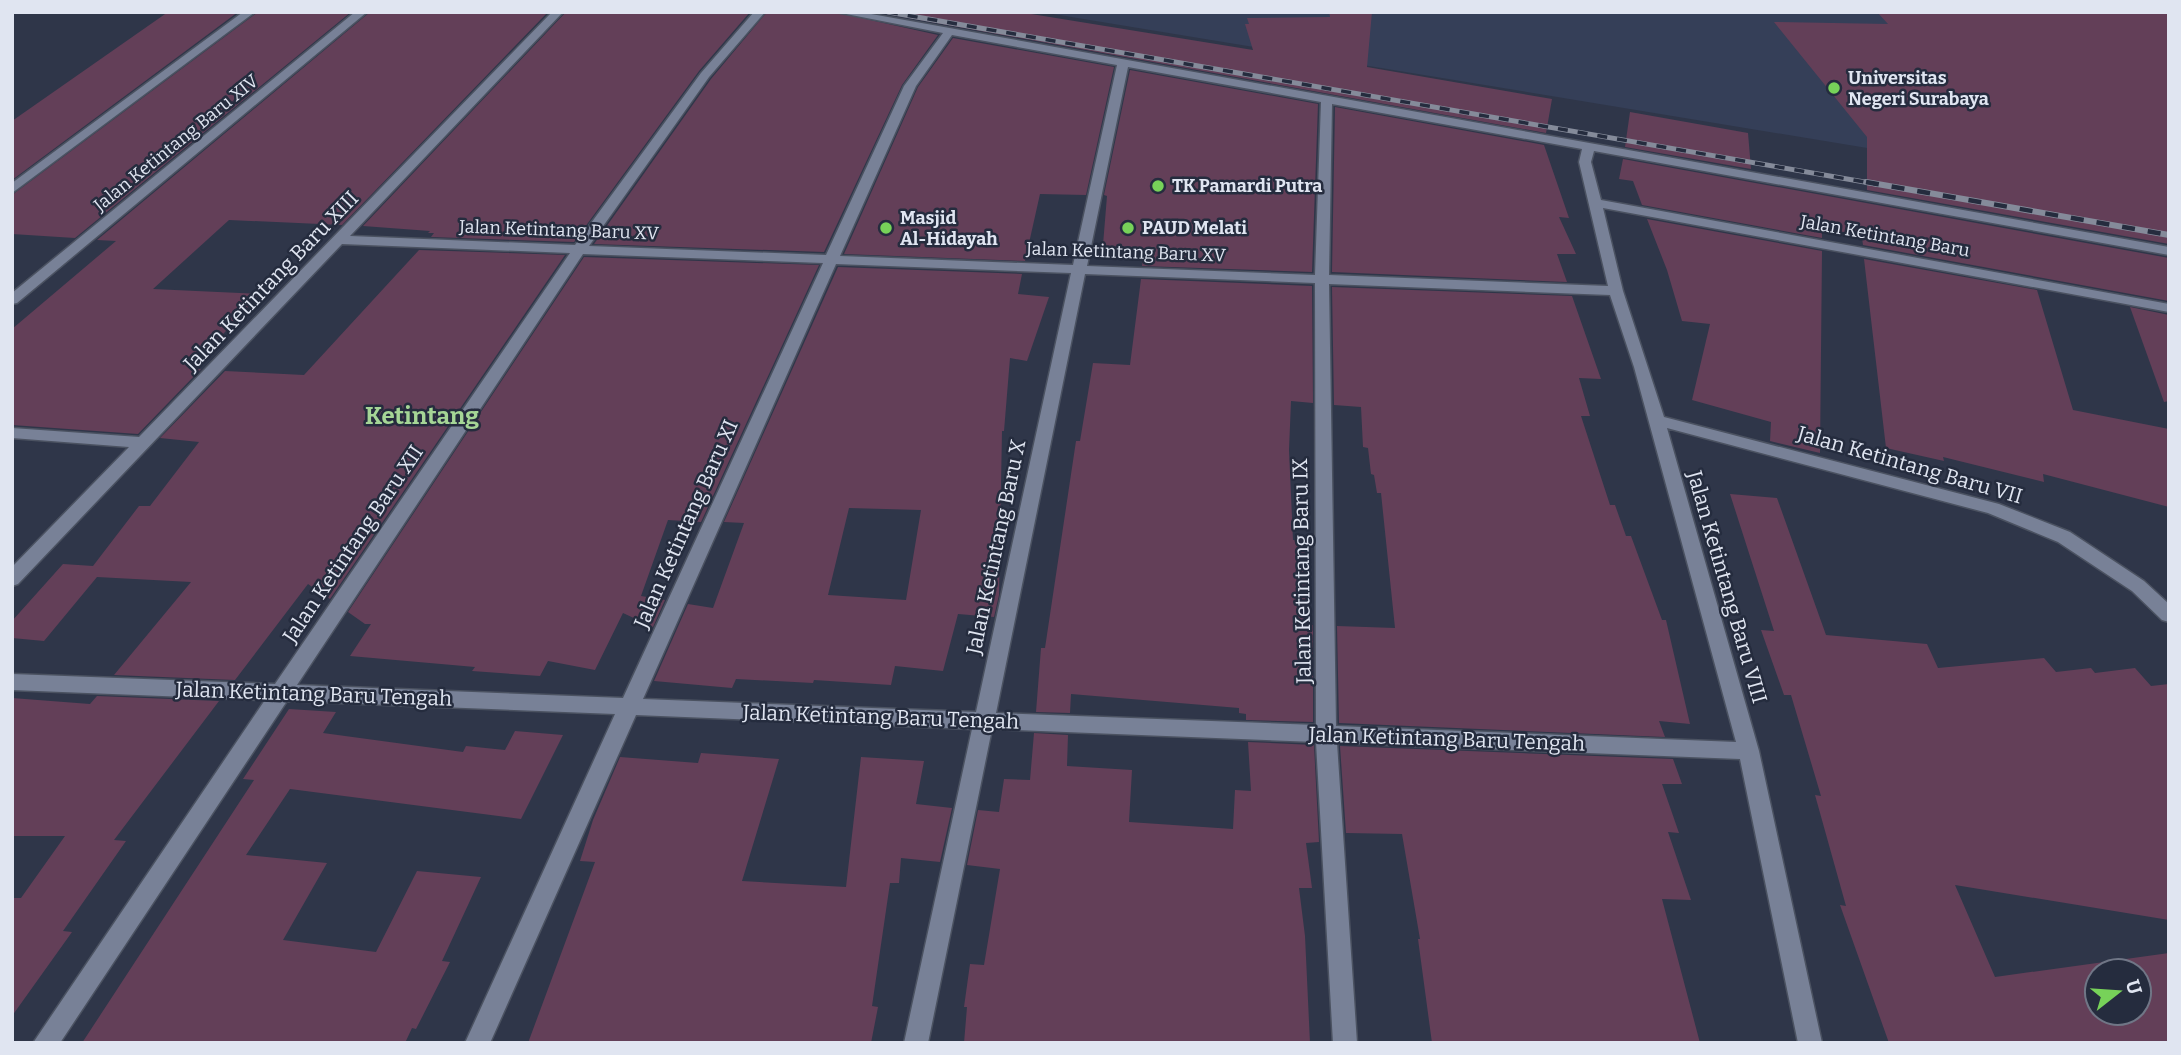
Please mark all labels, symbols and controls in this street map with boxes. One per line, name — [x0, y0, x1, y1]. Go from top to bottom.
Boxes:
place label: Universitas Negeri Surabaya — [1848, 67, 1989, 110]
street label: Jalan Ketintang Baru XIV — [88, 69, 263, 217]
marker: Universitas Negeri Surabaya — [1826, 80, 1842, 96]
place label: TK Pamardi Putra — [1172, 175, 1322, 197]
marker: TK Pamardi Putra — [1150, 178, 1166, 194]
street label: Jalan Ketintang Baru XIII — [177, 185, 364, 377]
place label: Masjid Al-Hidayah — [900, 207, 998, 250]
street label: Jalan Ketintang Baru — [1798, 210, 1971, 262]
street label: Jalan Ketintang Baru XV — [458, 215, 660, 244]
place label: PAUD Melati — [1142, 217, 1247, 239]
marker: Masjid Al-Hidayah — [878, 220, 894, 236]
marker: PAUD Melati — [1120, 220, 1136, 236]
street label: Jalan Ketintang Baru XV — [1025, 237, 1227, 266]
district label: Ketintang — [365, 402, 479, 430]
street label: Jalan Ketintang Baru XI — [628, 416, 744, 633]
street label: Jalan Ketintang Baru VII — [1793, 420, 2026, 510]
street label: Jalan Ketintang Baru X — [960, 437, 1032, 658]
street label: Jalan Ketintang Baru XII — [276, 440, 429, 649]
street label: Jalan Ketintang Baru IX — [1287, 458, 1317, 685]
street label: Jalan Ketintang Baru VIII — [1681, 467, 1773, 706]
street label: Jalan Ketintang Baru Tengah — [174, 676, 453, 712]
street label: Jalan Ketintang Baru Tengah — [741, 699, 1020, 735]
street label: Jalan Ketintang Baru Tengah — [1307, 721, 1586, 757]
north arrow — [2083, 957, 2153, 1027]
text: U — [2121, 977, 2147, 997]

